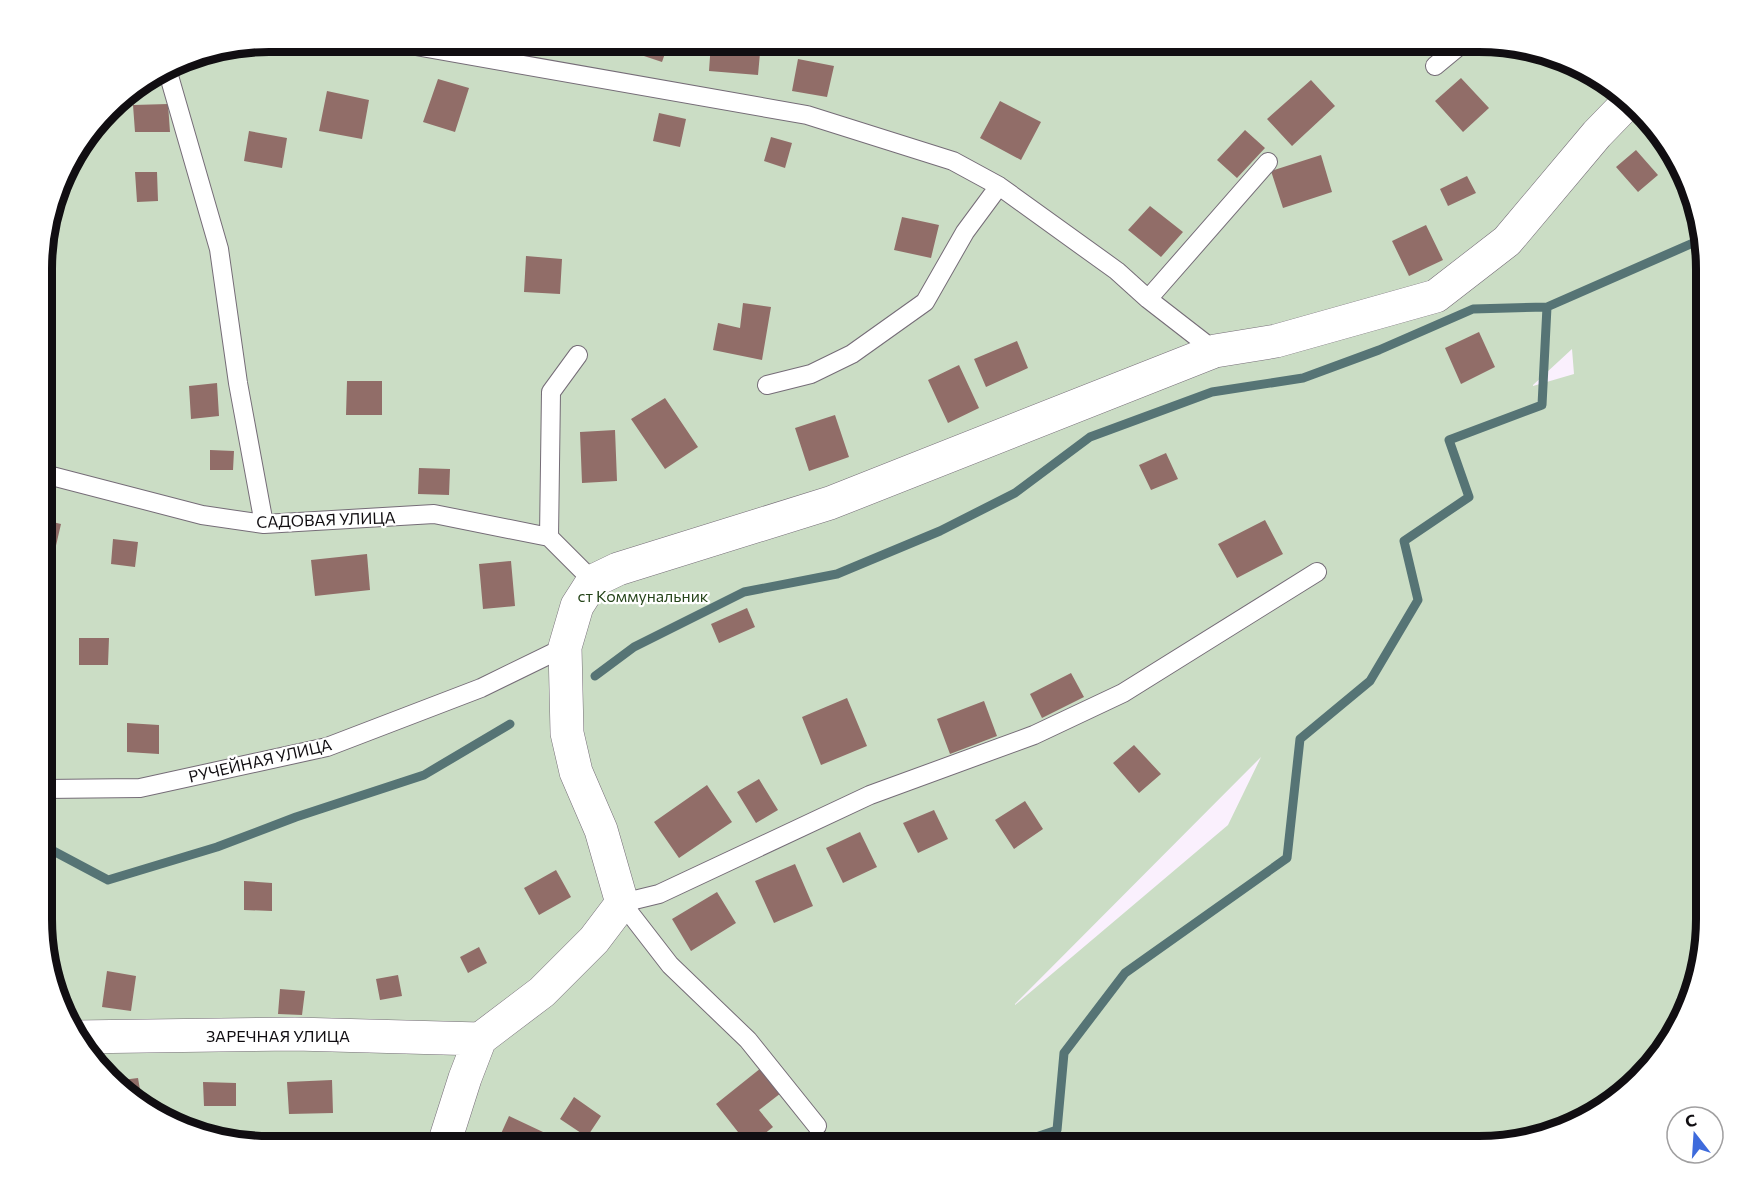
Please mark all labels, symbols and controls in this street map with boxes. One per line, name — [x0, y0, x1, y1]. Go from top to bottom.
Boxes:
street label: САДОВАЯ УЛИЦА — [256, 507, 396, 531]
park label: ст Коммунальник — [578, 586, 709, 605]
street label: РУЧЕЙНАЯ УЛИЦА — [187, 734, 333, 786]
street label: ЗАРЕЧНАЯ УЛИЦА — [206, 1026, 350, 1045]
north arrow — [1665, 1105, 1725, 1165]
text: С — [1682, 1109, 1699, 1131]

